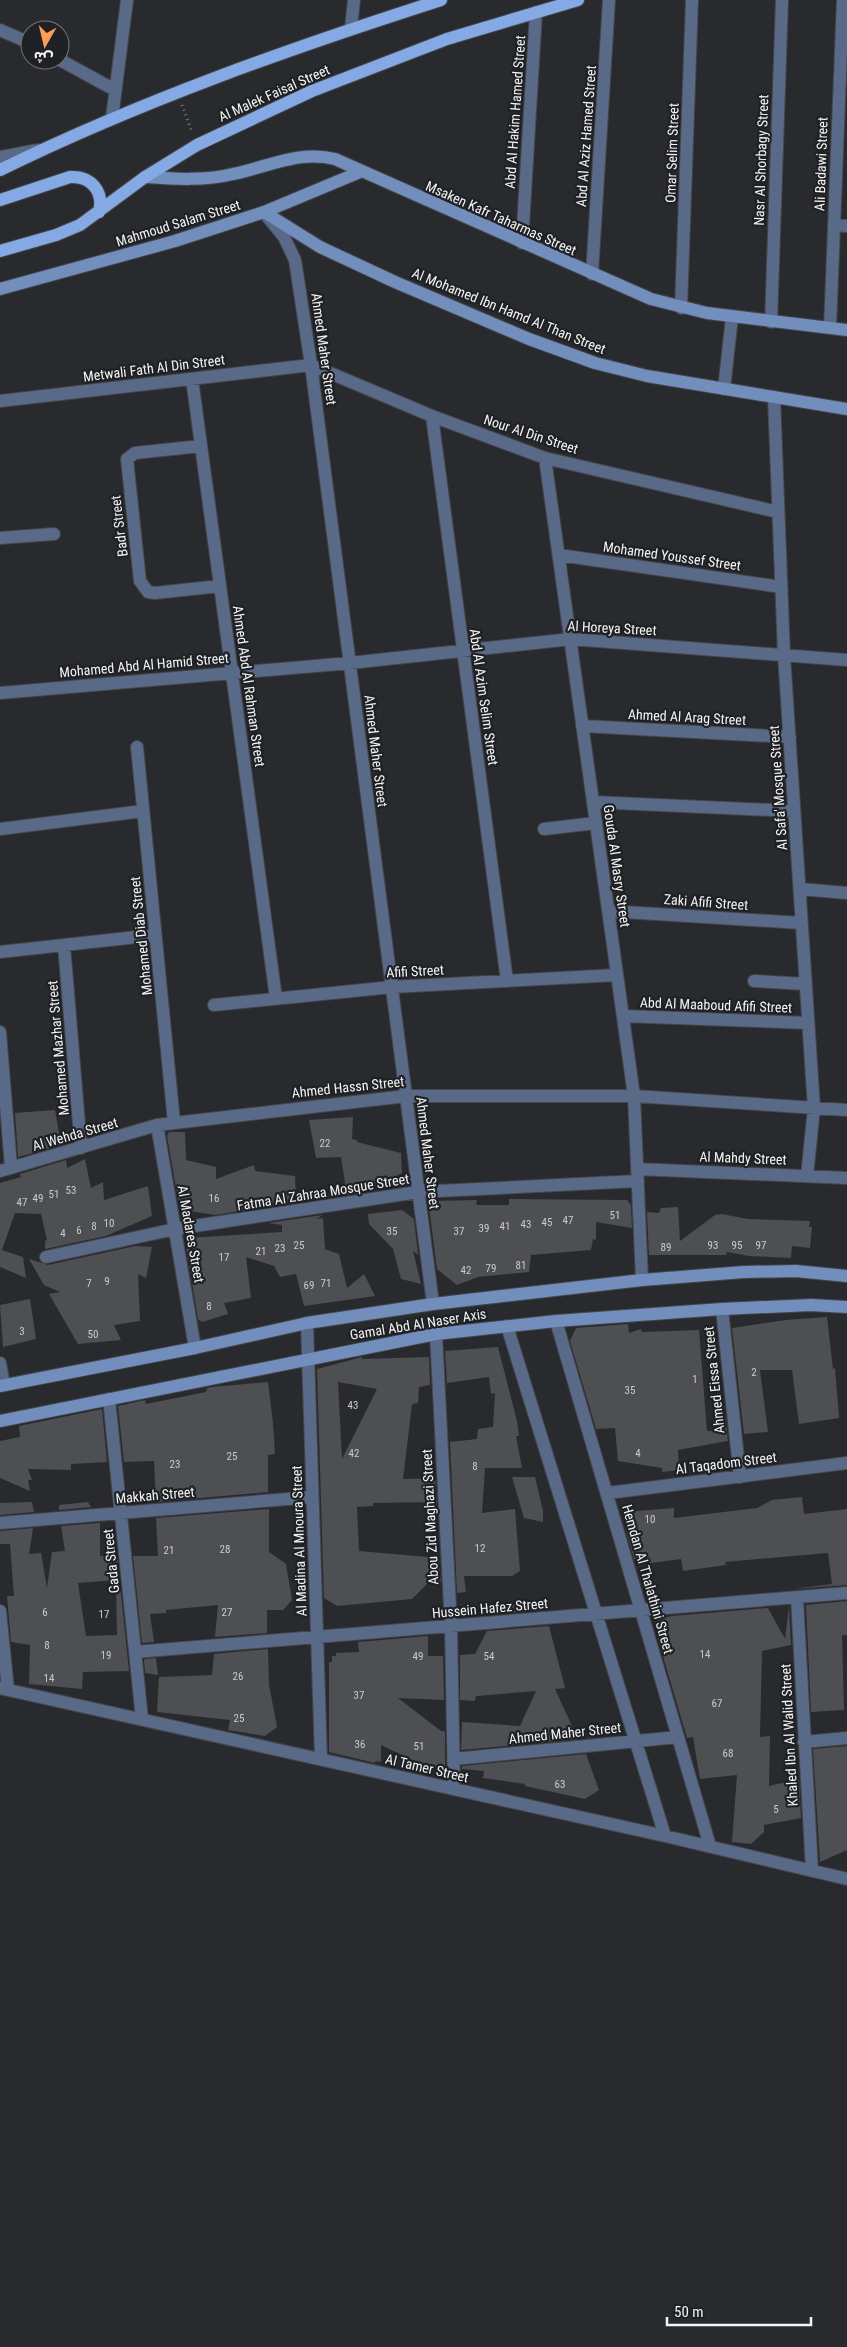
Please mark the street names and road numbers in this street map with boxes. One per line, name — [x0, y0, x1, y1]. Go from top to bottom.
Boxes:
street label: Abd Al Hakim Hamed Street — [502, 35, 528, 189]
street label: Al Malek Faisal Street — [216, 61, 332, 125]
street label: Abd Al Aziz Hamed Street — [573, 65, 599, 207]
street label: Nasr Al Shorbagy Street — [751, 94, 771, 226]
street label: Omar Selim Street — [662, 103, 682, 203]
street label: Ali Badawi Street — [811, 117, 831, 211]
street label: Msaken Kafr Taharmas Street — [423, 178, 579, 258]
street label: Mahmoud Salam Street — [114, 196, 242, 250]
street label: Al Mohamed Ibn Hamd Al Than Street — [410, 265, 608, 357]
street label: Ahmed Maher Street — [308, 292, 340, 406]
street label: Metwali Fath Al Din Street — [82, 351, 226, 385]
street label: Nour Al Din Street — [482, 411, 580, 457]
street label: Badr Street — [107, 494, 131, 558]
street label: Mohamed Youssef Street — [602, 538, 742, 574]
street label: Ahmed Abd Al Rahman Street — [230, 604, 268, 768]
street label: Al Horeya Street — [567, 618, 657, 638]
street label: Abd Al Azim Selim Street — [466, 628, 502, 766]
street label: Mohamed Abd Al Hamid Street — [59, 650, 229, 680]
street label: Ahmed Maher Street — [361, 694, 391, 808]
street label: Ahmed Al Arag Street — [628, 706, 746, 728]
street label: Al Safa' Mosque Street — [766, 725, 790, 851]
street label: Gouda Al Masry Street — [600, 804, 634, 928]
street label: Mohamed Diab Street — [127, 876, 155, 996]
street label: Zaki Afifi Street — [663, 891, 749, 913]
street label: Afifi Street — [386, 961, 444, 981]
street label: Mohamed Mazhar Street — [44, 980, 72, 1116]
street label: Abd Al Maaboud Afifi Street — [640, 994, 792, 1016]
street label: Ahmed Hassn Street — [291, 1073, 405, 1101]
street label: Ahmed Maher Street — [413, 1096, 443, 1210]
street label: Al Wehda Street — [31, 1114, 119, 1154]
street label: Al Mahdy Street — [699, 1148, 787, 1168]
street label: Fatma Al Zahraa Mosque Street — [236, 1170, 410, 1214]
street label: Al Madares Street — [175, 1184, 207, 1284]
street label: Gamal Abd Al Naser Axis — [349, 1305, 487, 1343]
street label: Ahmed Eissa Street — [700, 1326, 728, 1434]
street label: Abou Zid Maghazi Street — [418, 1449, 442, 1585]
street label: Al Taqadom Street — [675, 1449, 777, 1477]
street label: Al Madina Al Mnoura Street — [288, 1465, 310, 1617]
street label: Makkah Street — [115, 1484, 195, 1506]
street label: Hemdan Al Thalathini Street — [619, 1503, 677, 1655]
street label: Gada Street — [100, 1528, 122, 1594]
street label: Hussein Hafez Street — [431, 1595, 549, 1621]
street label: Khaled Ibn Al Walid Street — [777, 1663, 801, 1807]
street label: Ahmed Maher Street — [508, 1719, 622, 1747]
street label: Al Tamer Street — [384, 1751, 470, 1785]

